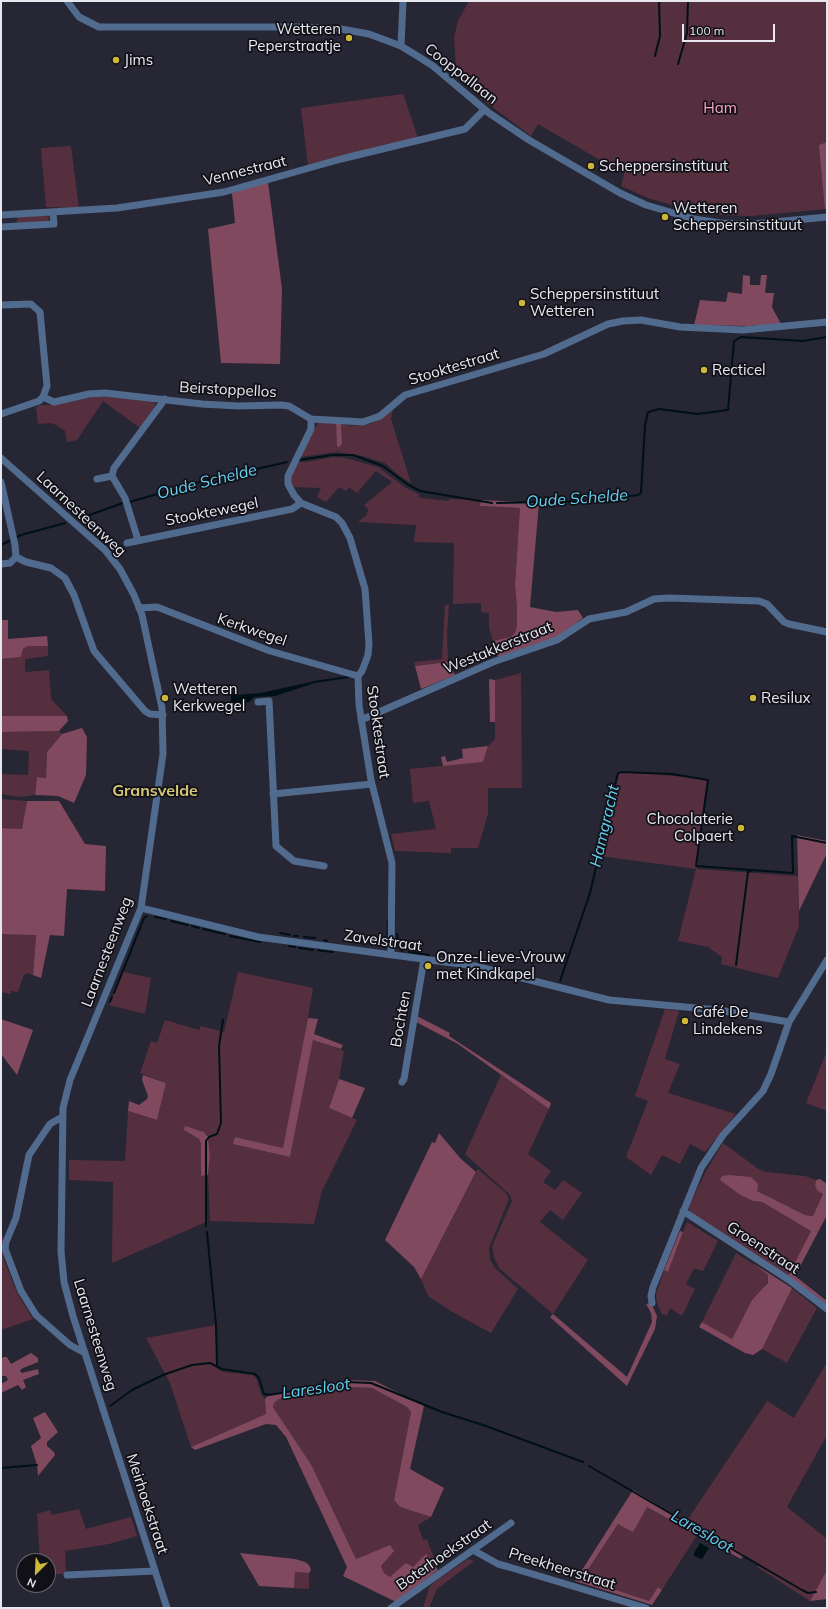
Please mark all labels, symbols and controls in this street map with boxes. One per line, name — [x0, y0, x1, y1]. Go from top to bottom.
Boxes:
scale bar — [684, 16, 777, 42]
place label: Wetteren Peperstraatje — [248, 20, 341, 55]
text: 100 m — [689, 23, 724, 38]
marker: Wetteren Peperstraatje — [344, 33, 354, 43]
street label: Cooppallaan — [421, 40, 501, 108]
place label: Jims — [124, 51, 153, 69]
marker: Jims — [111, 55, 121, 65]
park label: Ham — [703, 99, 737, 117]
street label: Vennestraat — [202, 152, 288, 190]
place label: Scheppersinstituut — [599, 157, 728, 175]
marker: Scheppersinstituut — [586, 161, 596, 171]
place label: Wetteren Scheppersinstituut — [673, 199, 802, 234]
marker: Wetteren Scheppersinstituut — [660, 212, 670, 222]
place label: Scheppersinstituut Wetteren — [530, 285, 659, 320]
marker: Scheppersinstituut Wetteren — [517, 298, 527, 308]
street label: Stooktestraat — [407, 345, 501, 389]
place label: Recticel — [712, 361, 766, 379]
marker: Recticel — [699, 365, 709, 375]
street label: Beirstoppellos — [179, 378, 277, 402]
water label: Oude Schelde — [155, 460, 259, 504]
street label: Laarnesteenweg — [32, 468, 130, 560]
water label: Oude Schelde — [525, 486, 629, 512]
street label: Stooktewegel — [164, 494, 260, 530]
street label: Kerkwegel — [215, 610, 289, 650]
street label: Westakkerstraat — [441, 618, 555, 678]
place label: Wetteren Kerkwegel — [173, 680, 245, 715]
street label: Stooktestraat — [363, 684, 393, 780]
place label: Resilux — [761, 689, 811, 707]
marker: Wetteren Kerkwegel — [160, 693, 170, 703]
marker: Resilux — [748, 693, 758, 703]
district label: Gransvelde — [112, 781, 198, 801]
water label: Hamgracht — [586, 783, 624, 869]
place label: Chocolaterie Colpaert — [646, 810, 733, 845]
marker: Chocolaterie Colpaert — [736, 823, 746, 833]
street label: Laarnesteenweg — [78, 894, 136, 1010]
street label: Zavelstraat — [343, 927, 423, 955]
place label: Onze-Lieve-Vrouw met Kindkapel — [436, 948, 566, 983]
marker: Onze-Lieve-Vrouw met Kindkapel — [423, 961, 433, 971]
street label: Bochten — [387, 989, 415, 1049]
place label: Café De Lindekens — [693, 1003, 763, 1038]
marker: Café De Lindekens — [680, 1016, 690, 1026]
street label: Groenstraat — [723, 1218, 803, 1278]
street label: Laarnesteenweg — [69, 1277, 121, 1393]
water label: Laresloot — [281, 1375, 351, 1403]
street label: Meirhoekstraat — [122, 1452, 172, 1556]
water label: Laresloot — [668, 1507, 736, 1557]
street label: Boterhoekstraat — [393, 1516, 495, 1594]
street label: Preekheerstraat — [506, 1544, 618, 1594]
north arrow — [16, 1553, 56, 1593]
text: N — [25, 1575, 38, 1591]

